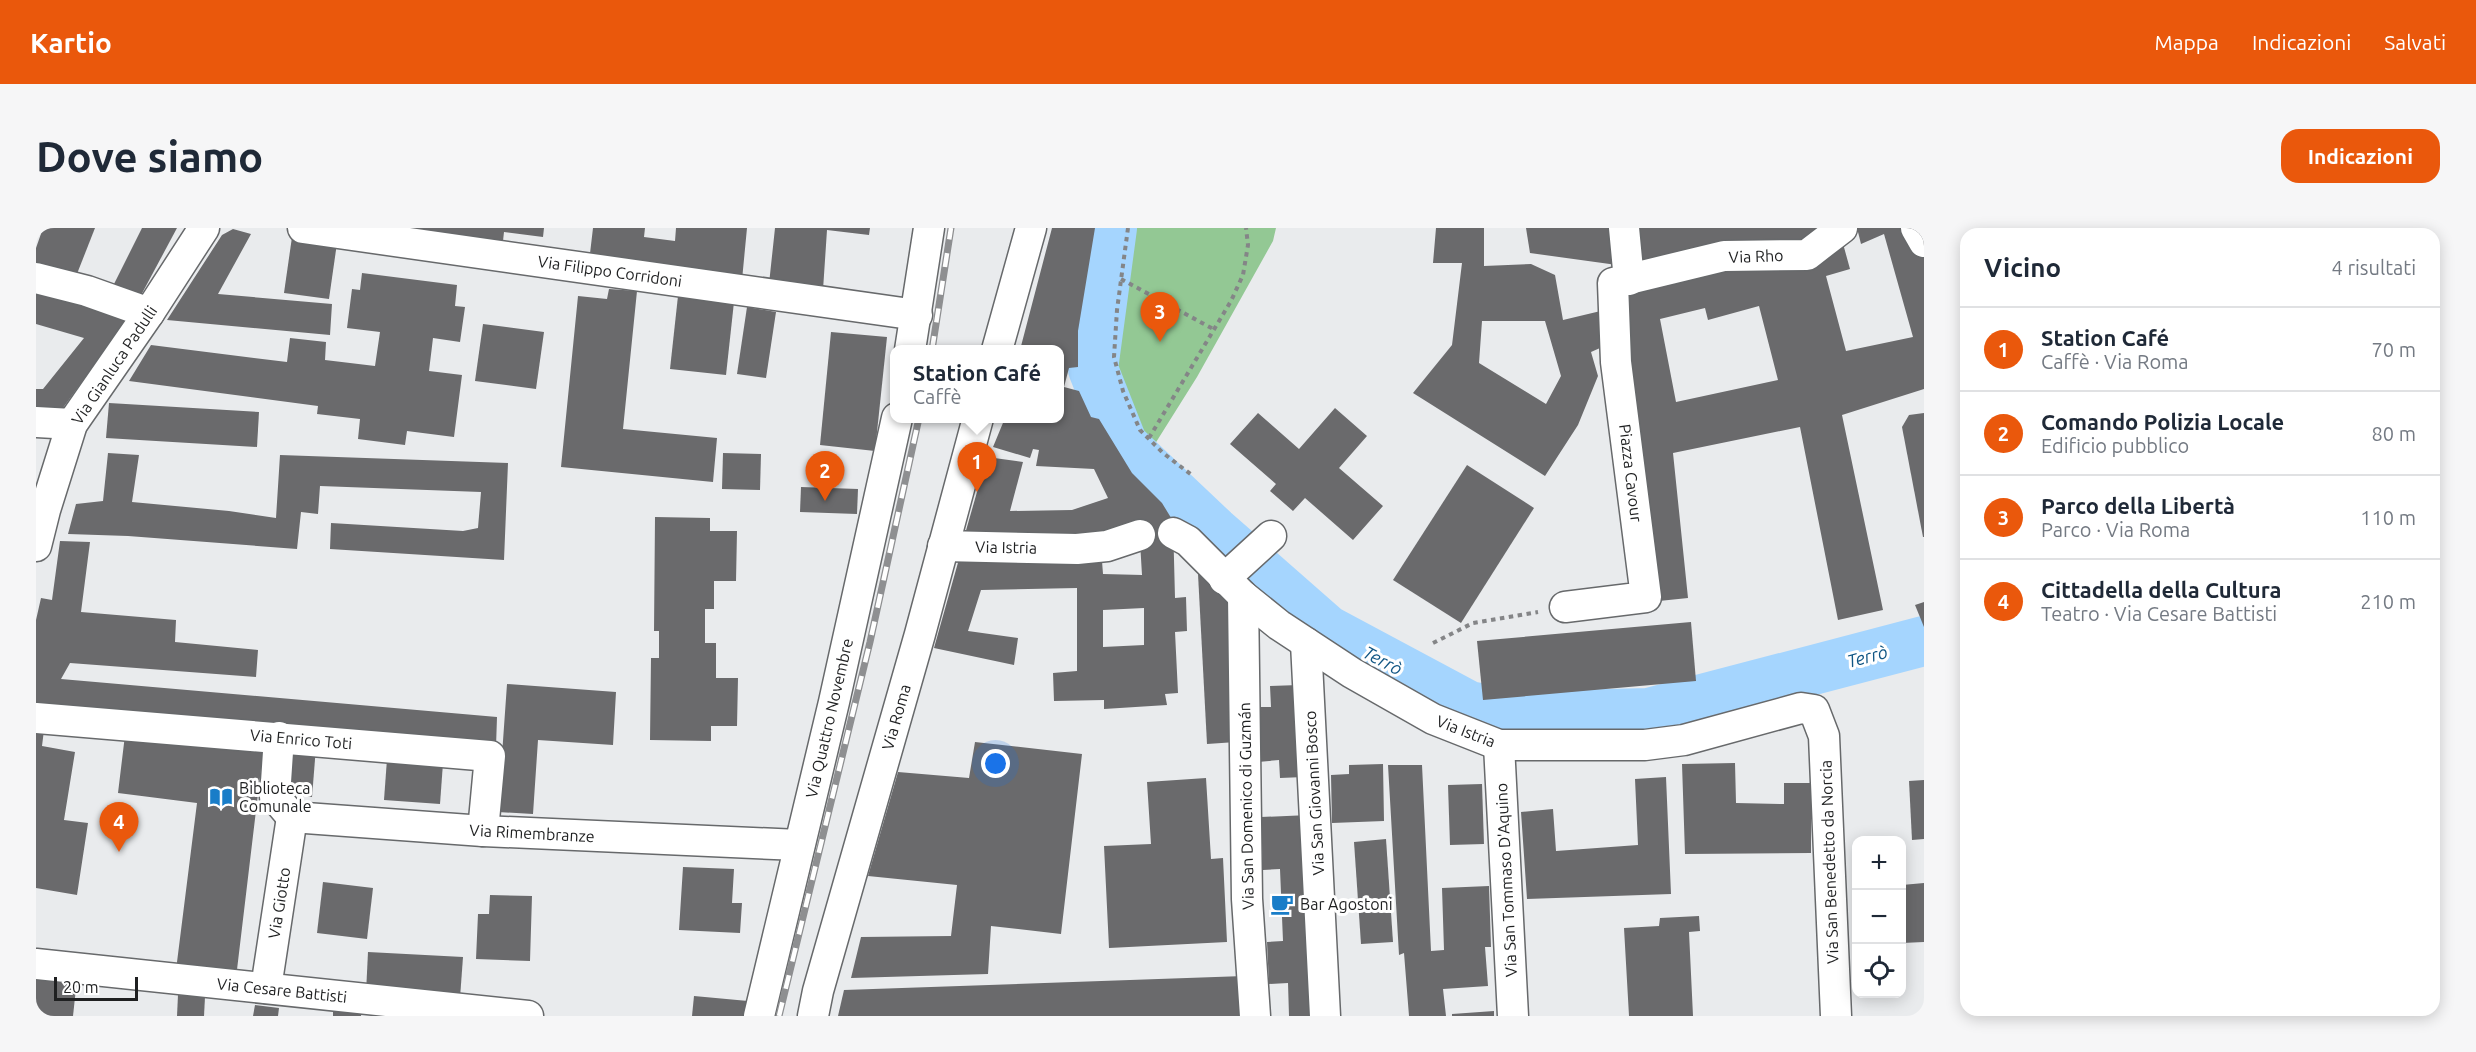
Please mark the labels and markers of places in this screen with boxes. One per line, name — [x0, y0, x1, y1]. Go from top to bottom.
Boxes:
pin: 3 — [1140, 292, 1180, 342]
pin: 1 — [958, 442, 996, 492]
pin: 2 — [806, 452, 844, 501]
place label: Biblioteca Comunale — [239, 779, 311, 815]
library icon: Biblioteca Comunale — [208, 784, 234, 810]
pin: 4 — [100, 802, 139, 852]
cafe icon: Bar Agostoni — [1269, 891, 1295, 917]
place label: Bar Agostoni — [1300, 895, 1393, 913]

